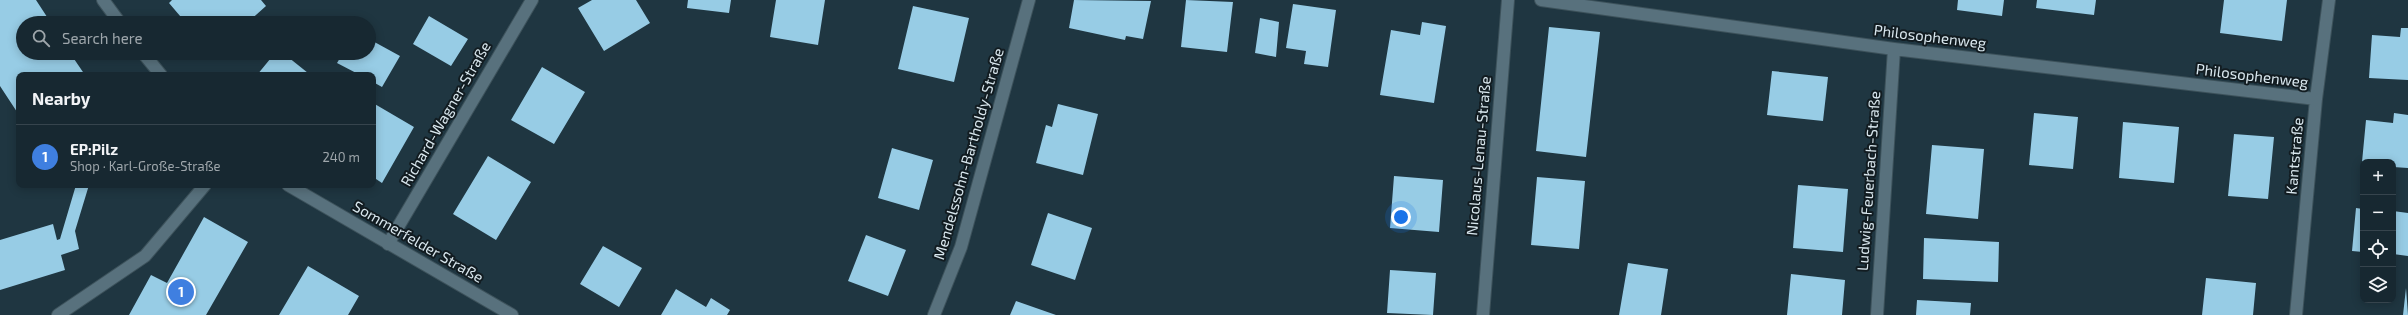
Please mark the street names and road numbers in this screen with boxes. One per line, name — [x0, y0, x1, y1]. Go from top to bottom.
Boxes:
street label: Philosophenweg — [1873, 20, 1988, 52]
street label: Richard-Wagner-Straße — [396, 38, 494, 189]
street label: Mendelssohn-Bartholdy-Straße — [929, 46, 1007, 262]
street label: Philosophenweg — [2195, 59, 2310, 91]
street label: Nicolaus-Lenau-Straße — [1462, 75, 1494, 236]
street label: Ludwig-Feuerbach-Straße — [1853, 90, 1883, 272]
street label: Kantstraße — [2282, 117, 2306, 195]
street label: Sommerfelder Straße — [350, 196, 487, 286]

